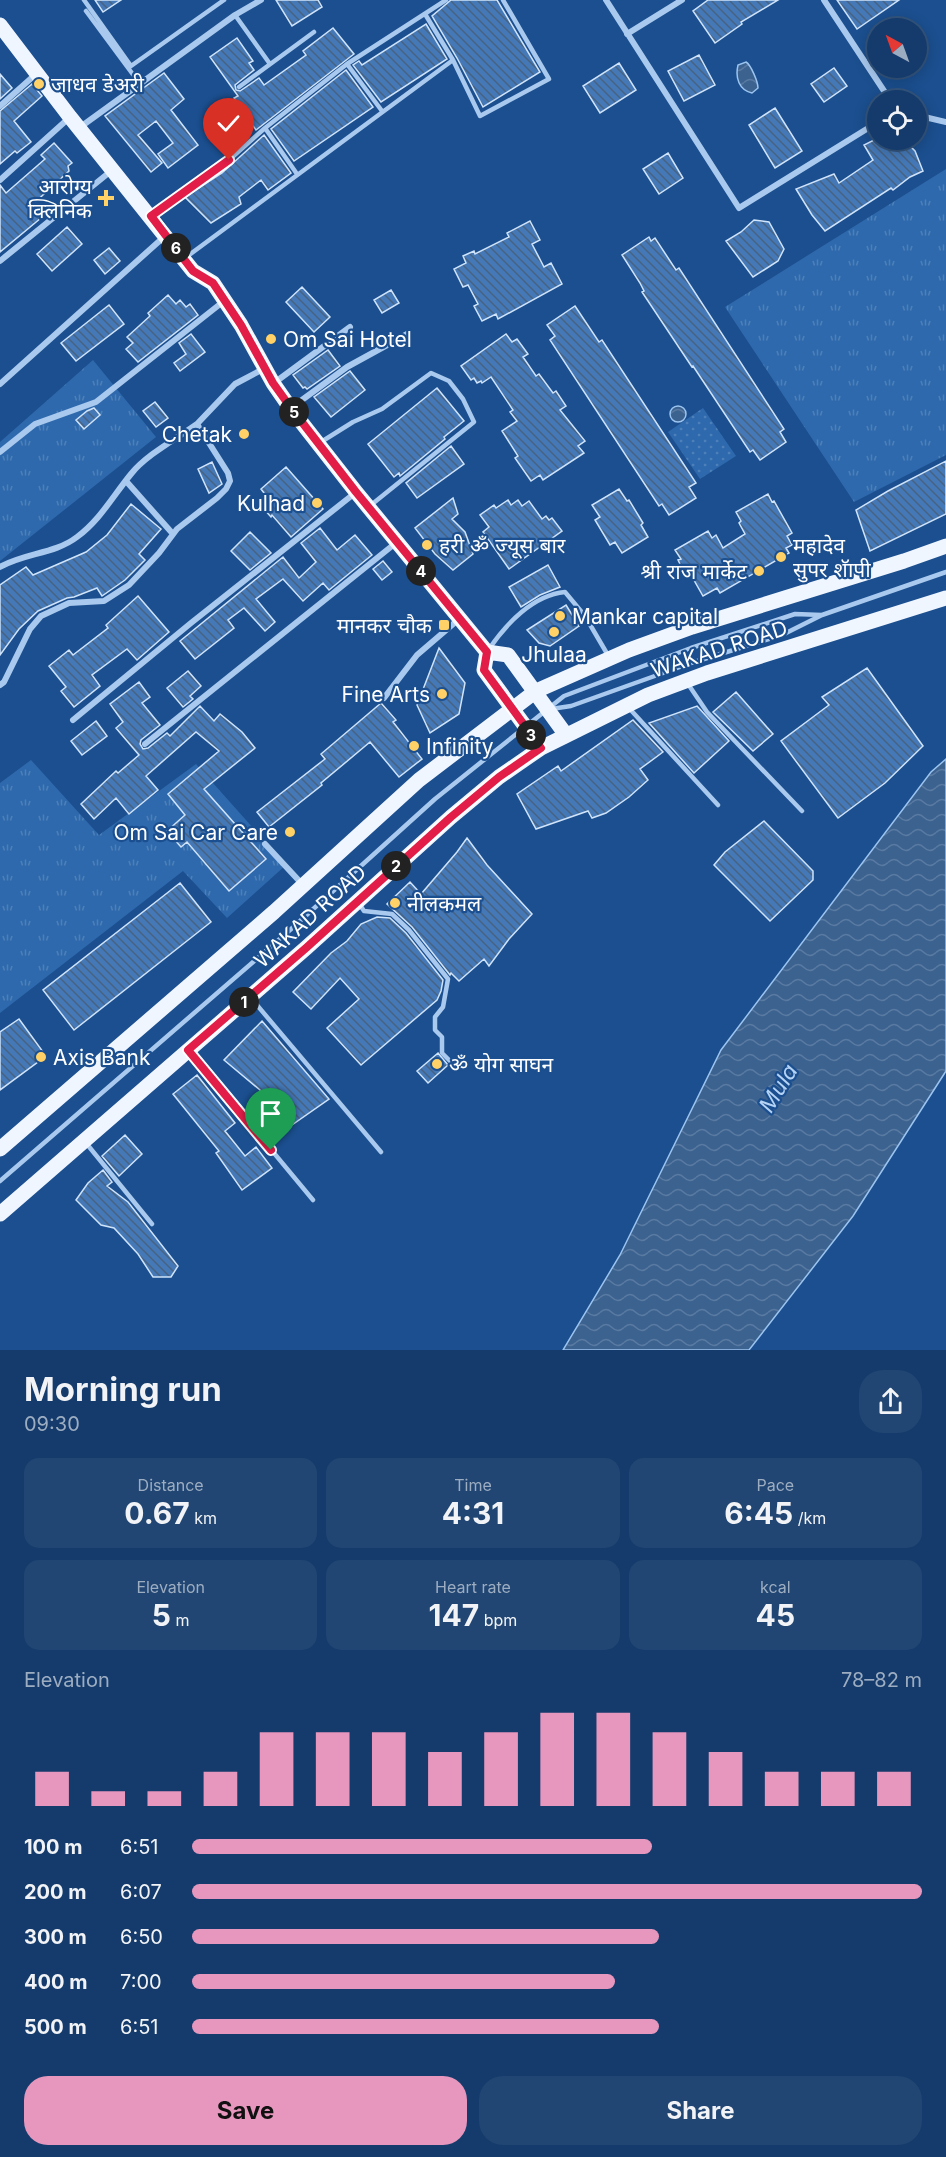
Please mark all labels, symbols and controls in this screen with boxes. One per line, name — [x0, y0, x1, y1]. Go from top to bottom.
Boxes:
north arrow — [867, 18, 927, 78]
map controls — [867, 18, 927, 150]
place label: जाधव डेअरी — [51, 72, 144, 97]
marker: जाधव डेअरी — [32, 77, 46, 91]
button: locate — [867, 90, 927, 150]
pin — [203, 98, 254, 160]
icon: check — [212, 107, 245, 140]
place label: आरोग्य क्लिनिक — [28, 174, 93, 223]
marker: आरोग्य क्लिनिक — [97, 189, 115, 207]
pin: 6 — [161, 233, 191, 263]
text: 6 — [171, 238, 181, 258]
place label: Om Sai Hotel — [283, 327, 412, 352]
marker: Om Sai Hotel — [264, 332, 278, 346]
pin: 5 — [279, 397, 309, 427]
text: 5 — [289, 402, 299, 422]
place label: Chetak — [162, 422, 232, 447]
marker: Chetak — [237, 427, 251, 441]
place label: Kulhad — [237, 491, 305, 516]
marker: Kulhad — [310, 496, 324, 510]
place label: हरी ॐ ज्यूस बार — [439, 533, 566, 559]
place label: महादेव सुपर शॅापी — [793, 533, 871, 583]
marker: हरी ॐ ज्यूस बार — [420, 538, 434, 552]
marker: महादेव सुपर शॅापी — [774, 550, 788, 564]
pin: 4 — [406, 556, 436, 586]
place label: श्री राज मार्केट — [641, 559, 747, 584]
text: 4 — [416, 561, 426, 581]
marker: श्री राज मार्केट — [752, 564, 766, 578]
place label: Mankar capital — [572, 604, 718, 629]
marker: Mankar capital — [553, 609, 567, 623]
place label: मानकर चौक — [337, 613, 433, 638]
street label: WAKAD ROAD — [648, 615, 790, 683]
marker: मानकर चौक — [437, 618, 451, 632]
marker: Jhulaa — [547, 625, 561, 639]
place label: Jhulaa — [521, 642, 587, 667]
place label: Fine Arts — [341, 682, 430, 707]
marker: Fine Arts — [435, 687, 449, 701]
pin: 3 — [516, 720, 546, 750]
text: 3 — [526, 725, 536, 745]
place label: Infinity — [426, 734, 494, 759]
marker: Infinity — [407, 739, 421, 753]
place label: Om Sai Car Care — [114, 820, 278, 845]
marker: Om Sai Car Care — [283, 825, 297, 839]
pin: 2 — [381, 851, 411, 881]
text: 2 — [391, 856, 401, 876]
street label: WAKAD ROAD — [249, 859, 371, 973]
place label: नीलकमल — [407, 891, 482, 916]
marker: नीलकमल — [388, 896, 402, 910]
pin: 1 — [229, 987, 259, 1017]
text: 1 — [241, 992, 247, 1012]
place label: Axis Bank — [53, 1045, 151, 1070]
marker: Axis Bank — [34, 1050, 48, 1064]
place label: ॐ योग साघन — [449, 1052, 553, 1077]
marker: ॐ योग साघन — [430, 1057, 444, 1071]
water label: Mula — [753, 1059, 803, 1117]
pin — [245, 1088, 296, 1150]
icon: arrive — [254, 1097, 287, 1130]
text: Morning run — [24, 1369, 222, 1409]
button: share — [859, 1370, 922, 1433]
text: 09:30 — [24, 1412, 80, 1436]
text: Distance — [138, 1475, 204, 1495]
text: Time — [454, 1475, 492, 1495]
text: Pace — [756, 1475, 794, 1495]
text: 0.67 — [124, 1495, 190, 1531]
text: 4:31 — [442, 1495, 504, 1531]
text: 6:45 — [724, 1495, 793, 1531]
text: km — [190, 1508, 217, 1528]
text: /km — [793, 1508, 826, 1528]
text: Elevation — [136, 1577, 205, 1597]
text: Heart rate — [435, 1577, 511, 1597]
text: kcal — [760, 1577, 791, 1597]
text: 5 — [152, 1597, 171, 1633]
text: 147 — [429, 1597, 479, 1633]
text: 45 — [756, 1597, 795, 1633]
text: m — [171, 1610, 190, 1630]
text: bpm — [479, 1610, 517, 1630]
text: Elevation — [24, 1668, 110, 1692]
text: 78–82 m — [841, 1668, 922, 1692]
text: 100 m — [24, 1835, 83, 1859]
text: 6:51 — [120, 1835, 158, 1859]
text: 200 m — [24, 1880, 87, 1904]
text: 6:07 — [120, 1880, 162, 1904]
text: 300 m — [24, 1925, 87, 1949]
text: 6:50 — [120, 1925, 163, 1949]
text: 400 m — [24, 1970, 88, 1994]
text: 7:00 — [120, 1970, 162, 1994]
text: 500 m — [24, 2015, 87, 2039]
text: 6:51 — [120, 2015, 158, 2039]
button: Save — [24, 2076, 467, 2145]
button: Share — [479, 2076, 922, 2145]

